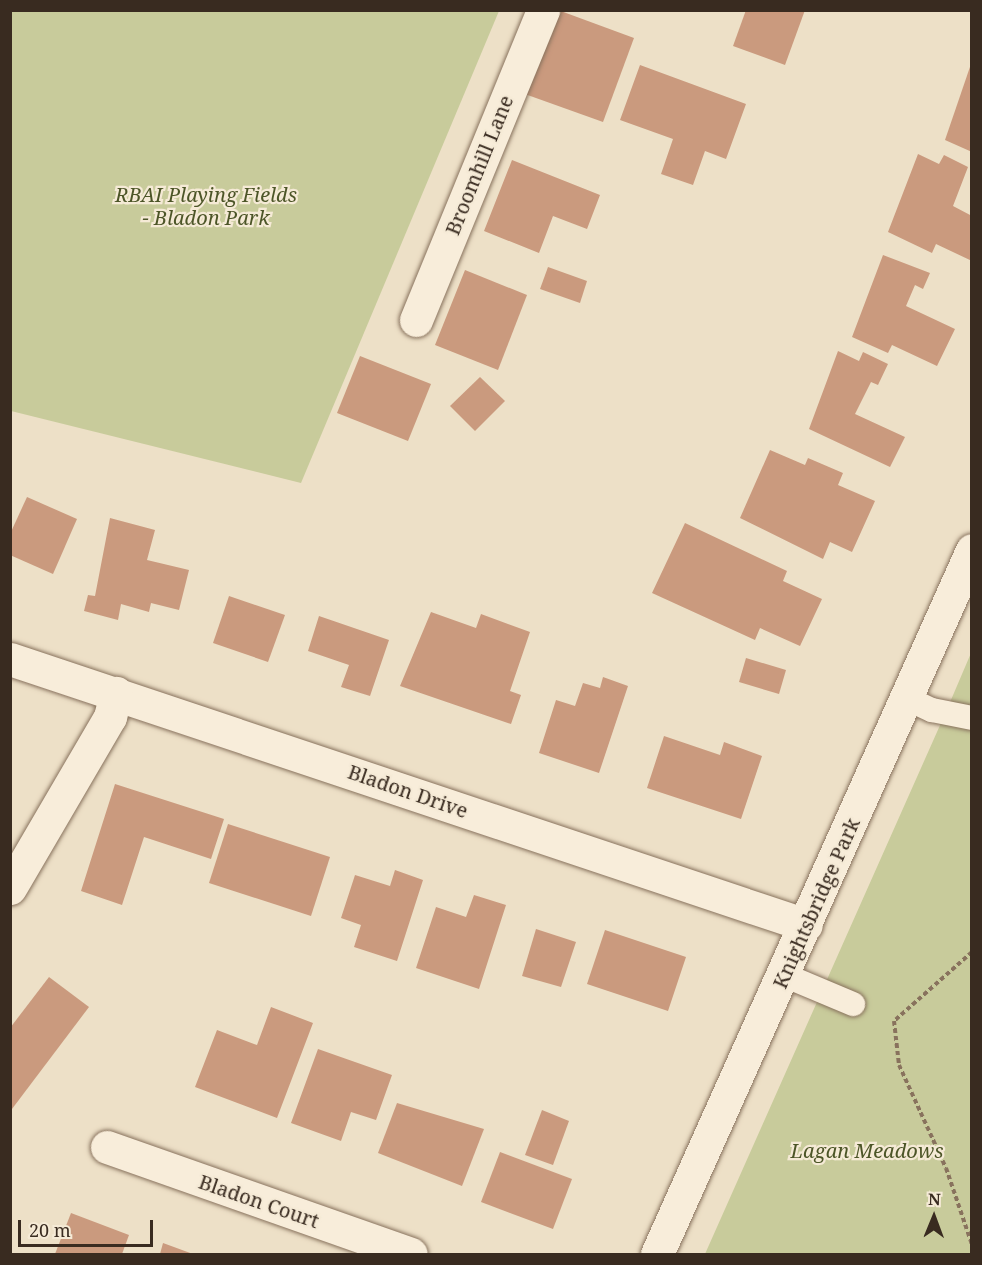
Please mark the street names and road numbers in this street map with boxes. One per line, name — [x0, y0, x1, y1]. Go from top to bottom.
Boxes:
street label: Broomhill Lane — [440, 92, 518, 238]
street label: Bladon Drive — [345, 759, 471, 823]
street label: Knightsbridge Park — [768, 814, 864, 992]
street label: Bladon Court — [196, 1169, 322, 1233]

